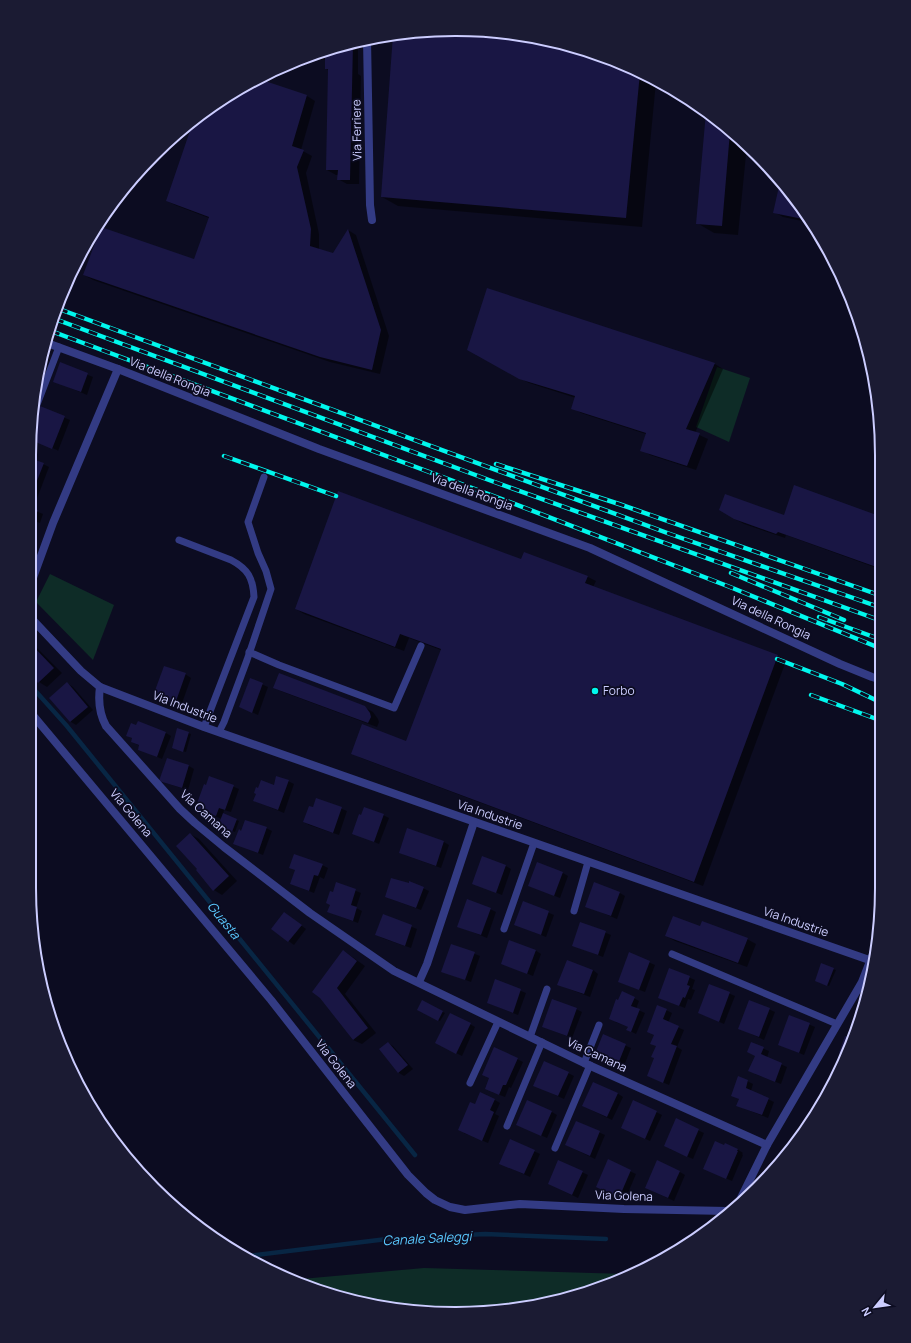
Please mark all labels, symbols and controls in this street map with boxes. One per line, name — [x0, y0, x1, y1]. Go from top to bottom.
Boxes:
street label: Via Ferriere — [347, 99, 366, 161]
street label: Via della Rongia — [127, 353, 213, 401]
street label: Via della Rongia — [429, 469, 515, 514]
street label: Via della Rongia — [729, 592, 814, 643]
place label: Forbo — [603, 682, 635, 699]
street label: Via Industrie — [150, 686, 220, 727]
marker: Forbo — [590, 686, 600, 696]
street label: Via Golena — [106, 785, 156, 840]
street label: Via Camana — [177, 786, 236, 842]
street label: Via Industrie — [455, 795, 525, 834]
water label: Guasta — [203, 897, 245, 943]
street label: Via Industrie — [761, 902, 831, 941]
street label: Via Camana — [564, 1033, 630, 1076]
street label: Via Golena — [312, 1036, 361, 1092]
street label: Via Golena — [595, 1186, 653, 1205]
water label: Canale Saleggi — [382, 1227, 474, 1249]
north arrow — [855, 1287, 895, 1327]
text: N — [857, 1305, 874, 1319]

